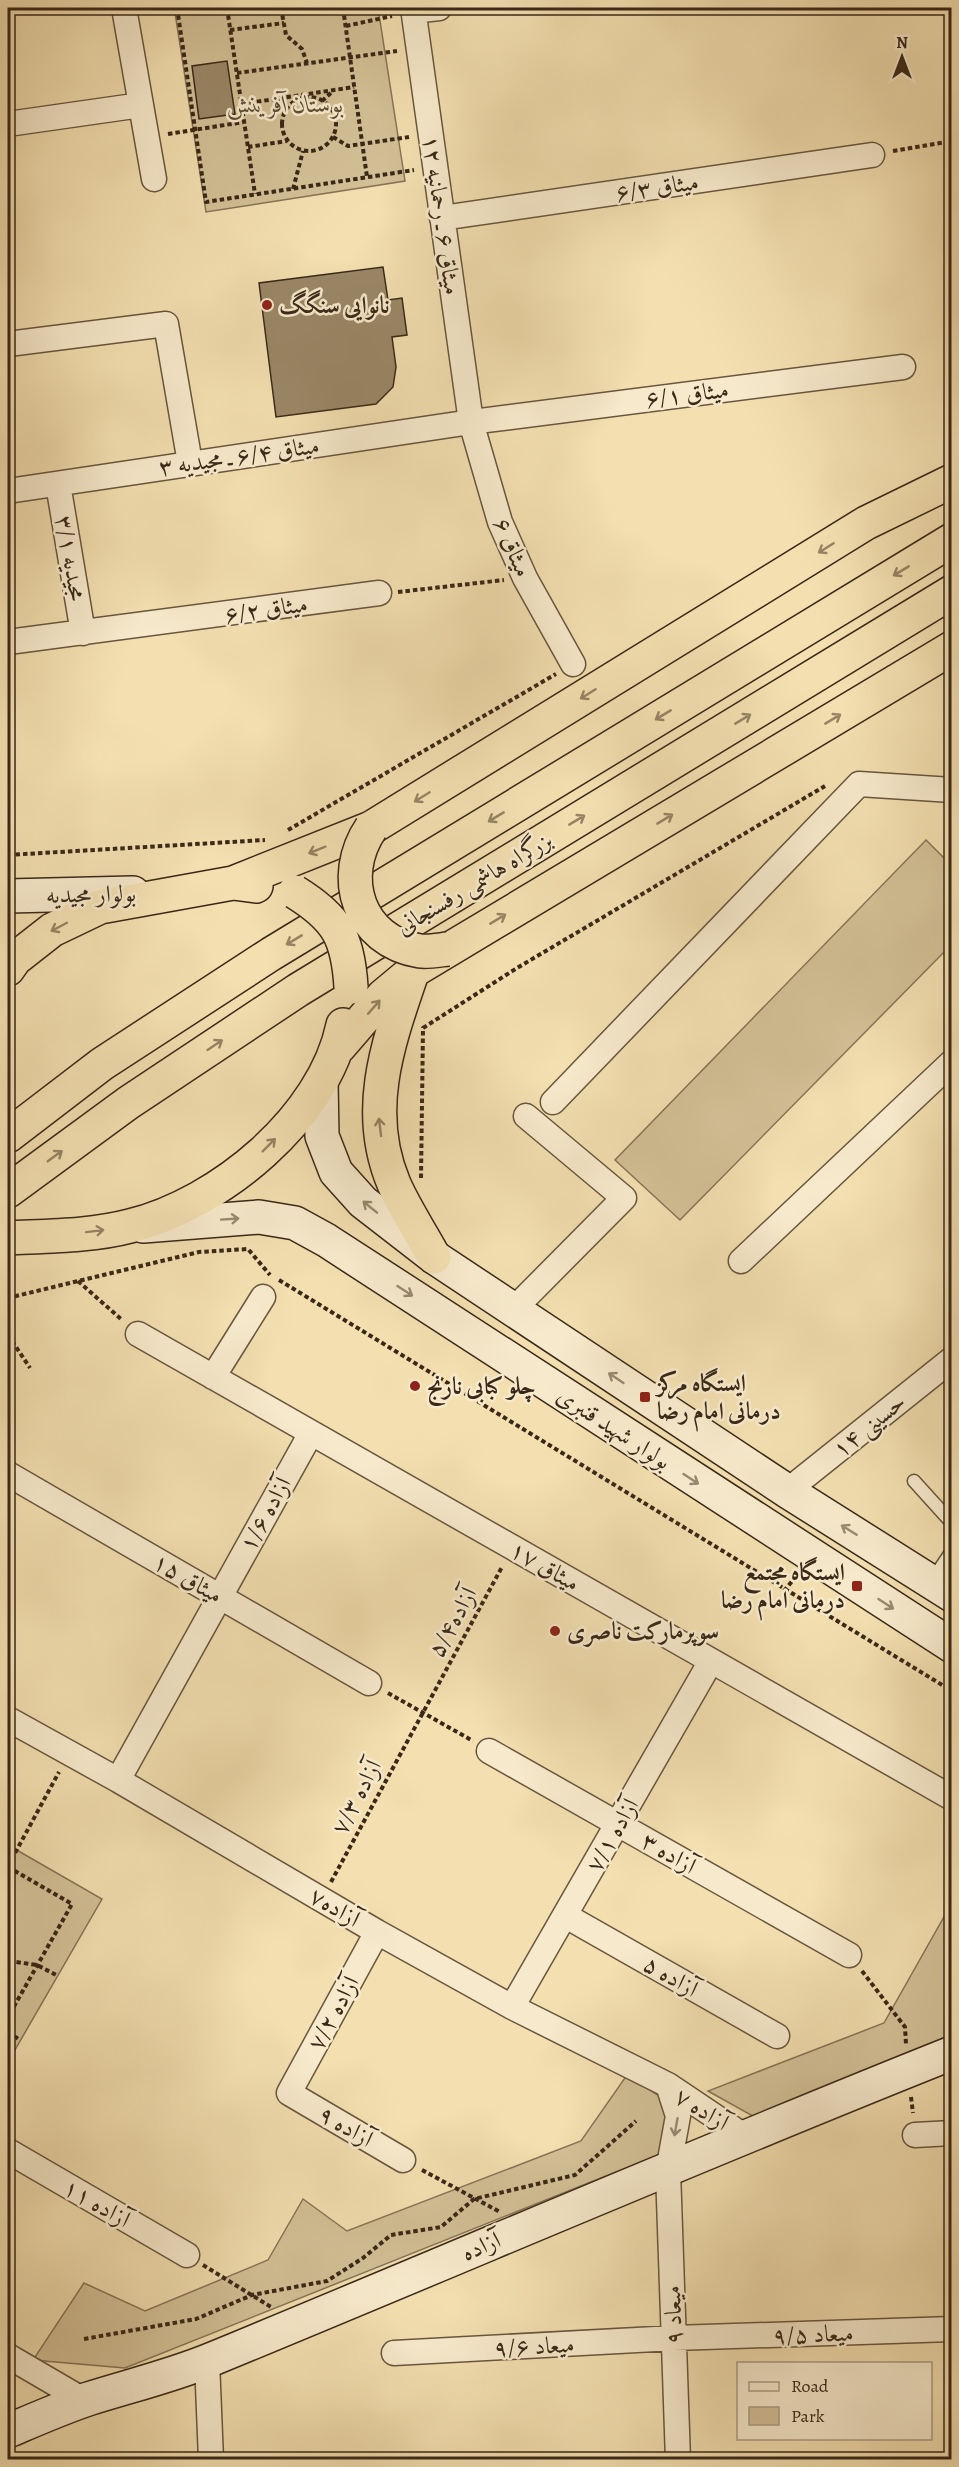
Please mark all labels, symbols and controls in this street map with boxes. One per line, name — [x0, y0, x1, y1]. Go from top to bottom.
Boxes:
north arrow — [872, 27, 932, 87]
text: N — [896, 32, 908, 54]
park label: بوستان آفرینش — [226, 88, 344, 120]
street label: میثاق ۶ ـ رحمانیه ۱۲ — [415, 133, 469, 297]
street label: میثاق ۶/۳ — [613, 165, 701, 209]
place label: نانوایی سنگگ — [279, 289, 390, 321]
marker: نانوایی سنگگ — [260, 298, 274, 312]
street label: میثاق ۶/۱ — [643, 373, 731, 415]
street label: میثاق ۶/۴ ـ مجیدیه ۳ — [157, 429, 321, 483]
street label: میثاق ۶ — [486, 512, 540, 582]
street label: مجیدیه ۳/۱ — [48, 513, 94, 604]
one-way arrow — [818, 542, 835, 554]
one-way arrow — [893, 565, 910, 577]
street label: میثاق ۶/۲ — [222, 587, 310, 631]
one-way arrow — [580, 689, 597, 701]
one-way arrow — [655, 710, 672, 722]
one-way arrow — [734, 712, 751, 724]
one-way arrow — [824, 713, 841, 725]
one-way arrow — [414, 791, 431, 803]
one-way arrow — [488, 811, 505, 823]
one-way arrow — [656, 813, 673, 825]
one-way arrow — [568, 814, 585, 826]
street label: بزرگراه هاشمی رفسنجانی — [390, 824, 559, 943]
one-way arrow — [308, 845, 327, 856]
street label: بولوار مجیدیه — [46, 877, 136, 911]
one-way arrow — [489, 913, 506, 925]
one-way arrow — [51, 921, 68, 933]
one-way arrow — [286, 934, 303, 946]
one-way arrow — [367, 1000, 381, 1015]
one-way arrow — [206, 1039, 223, 1051]
one-way arrow — [374, 1118, 385, 1137]
one-way arrow — [262, 1138, 276, 1153]
one-way arrow — [46, 1150, 62, 1162]
one-way arrow — [362, 1200, 378, 1213]
one-way arrow — [220, 1213, 239, 1224]
one-way arrow — [85, 1225, 104, 1236]
one-way arrow — [396, 1285, 413, 1298]
place label: ایستگاه مرکز درمانی امام رضا — [654, 1367, 781, 1432]
place label: چلو کبابی نارنج — [427, 1370, 536, 1406]
one-way arrow — [608, 1372, 625, 1384]
marker: چلو کبابی نارنج — [408, 1379, 422, 1393]
street label: بولوار شهید قنبری — [551, 1379, 677, 1477]
street label: حسینی ۱۴ — [826, 1386, 913, 1465]
marker: ایستگاه مرکز درمانی امام رضا — [638, 1390, 652, 1404]
street label: آزاده ۱/۶ — [232, 1469, 300, 1557]
one-way arrow — [682, 1473, 699, 1485]
one-way arrow — [841, 1523, 858, 1535]
street label: میثاق ۱۷ — [504, 1533, 586, 1599]
street label: میثاق ۱۵ — [147, 1545, 229, 1611]
place label: ایستگاه مجتمع درمانی امام رضا — [721, 1556, 845, 1621]
street label: آزاده۵/۴ — [420, 1579, 486, 1663]
marker: ایستگاه مجتمع درمانی امام رضا — [850, 1579, 864, 1593]
one-way arrow — [877, 1599, 894, 1611]
place label: سوپرمارکت ناصری — [567, 1615, 719, 1647]
marker: سوپرمارکت ناصری — [548, 1624, 562, 1638]
street label: آزاده ۷/۳ — [323, 1752, 390, 1840]
street label: آزاده ۷/۱ — [578, 1790, 647, 1878]
street label: آزاده ۳ — [636, 1825, 705, 1883]
street label: آزاده۷ — [304, 1879, 369, 1936]
street label: آزاده ۵ — [638, 1948, 707, 2006]
street label: آزاده ۷/۲ — [300, 1968, 368, 2056]
street label: آزاده ۷ — [669, 2080, 738, 2140]
street label: آزاده ۹ — [313, 2098, 382, 2156]
one-way arrow — [670, 2117, 681, 2137]
street label: آزاده ۱۱ — [58, 2171, 139, 2236]
street label: آزاده — [456, 2222, 508, 2268]
street label: میعاد ۹ — [656, 2285, 690, 2345]
street label: میعاد ۹/۵ — [772, 2317, 854, 2351]
street label: میعاد ۹/۶ — [493, 2328, 575, 2364]
legend — [737, 2362, 932, 2440]
text: Road — [791, 2374, 829, 2398]
text: Park — [791, 2404, 825, 2428]

